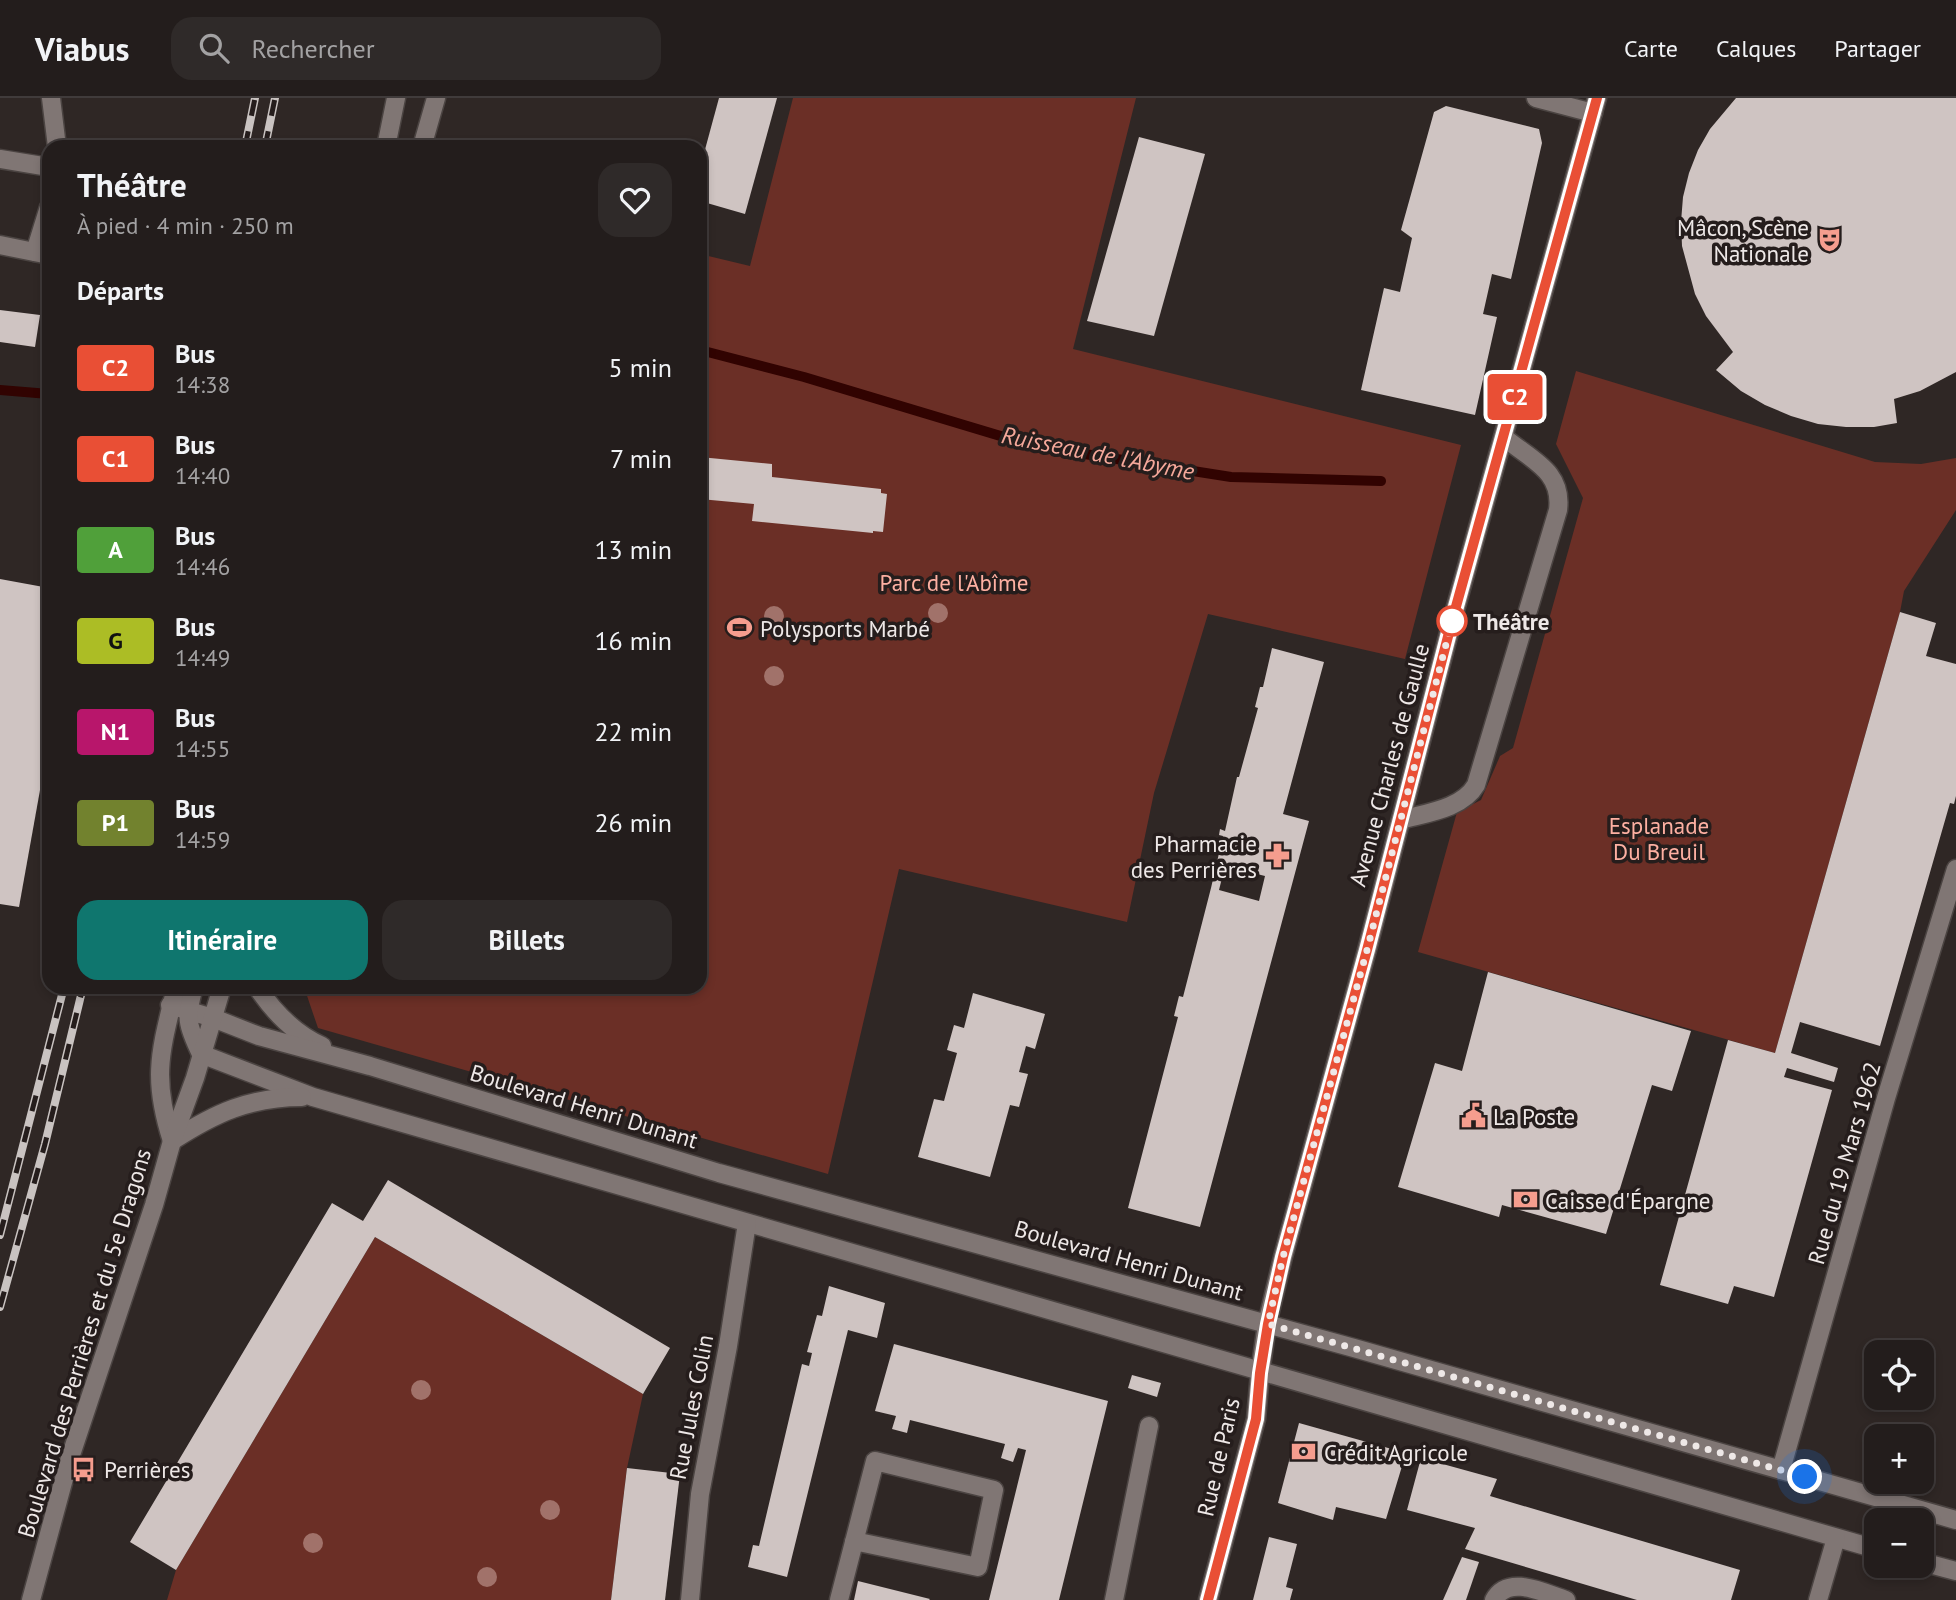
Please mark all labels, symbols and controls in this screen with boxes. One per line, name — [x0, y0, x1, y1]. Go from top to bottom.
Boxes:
search box — [171, 17, 661, 80]
text: Viabus — [35, 27, 129, 70]
icon: search — [195, 29, 233, 67]
text: Rechercher — [251, 32, 375, 65]
text: Carte — [1624, 33, 1678, 64]
text: Calques — [1716, 33, 1796, 64]
text: Partager — [1834, 33, 1921, 64]
text: Théâtre — [77, 163, 187, 206]
button: heart — [598, 163, 672, 237]
text: À pied · 4 min · 250 m — [77, 211, 294, 240]
place label: Mâcon, Scène Nationale — [1677, 213, 1809, 268]
theatre icon: Mâcon, Scène Nationale — [1815, 226, 1843, 254]
text: Départs — [77, 274, 164, 307]
text: Bus — [175, 337, 215, 370]
text: 5 min — [609, 351, 672, 384]
text: C2 — [102, 352, 129, 383]
text: 14:38 — [175, 370, 230, 399]
line badge: C2 — [1484, 374, 1546, 420]
text: C2 — [1501, 381, 1529, 412]
water label: Ruisseau de l'Abyme — [999, 419, 1197, 487]
text: Bus — [175, 428, 215, 461]
text: 7 min — [610, 442, 672, 475]
text: C1 — [102, 443, 129, 474]
text: 14:40 — [175, 461, 230, 490]
text: Bus — [175, 519, 215, 552]
text: 13 min — [594, 533, 672, 566]
text: A — [108, 534, 123, 565]
text: 14:46 — [175, 552, 230, 581]
park label: Parc de l'Abîme — [880, 568, 1028, 597]
marker: Théâtre — [1437, 606, 1467, 636]
place label: Théâtre — [1473, 607, 1549, 636]
text: Bus — [175, 610, 215, 643]
sports icon: Polysports Marbé — [726, 614, 754, 642]
place label: Polysports Marbé — [760, 614, 930, 643]
text: 16 min — [594, 624, 672, 657]
text: G — [108, 625, 123, 656]
street label: Avenue Charles de Gaulle — [1343, 640, 1435, 890]
text: 14:49 — [175, 643, 230, 672]
text: Bus — [175, 701, 215, 734]
text: 22 min — [594, 715, 672, 748]
text: N1 — [101, 716, 130, 747]
text: 14:55 — [175, 734, 230, 763]
text: Bus — [175, 792, 215, 825]
text: 26 min — [594, 806, 672, 839]
text: P1 — [102, 807, 129, 838]
park label: Esplanade Du Breuil — [1609, 811, 1709, 866]
text: 14:59 — [175, 825, 230, 854]
place label: Pharmacie des Perrières — [1131, 829, 1257, 884]
pharmacy icon: Pharmacie des Perrières — [1263, 842, 1291, 870]
button: Itinéraire — [77, 900, 368, 980]
button: Billets — [382, 900, 672, 980]
street label: Boulevard Henri Dunant — [467, 1058, 702, 1155]
street label: Rue du 19 Mars 1962 — [1801, 1058, 1887, 1268]
public building icon: La Poste — [1459, 1102, 1487, 1130]
place label: La Poste — [1493, 1102, 1575, 1131]
street label: Boulevard des Perrières et du 5e Dragons — [12, 1145, 156, 1541]
bank icon: Caisse d'Épargne — [1511, 1186, 1539, 1214]
place label: Caisse d'Épargne — [1545, 1186, 1711, 1215]
street label: Boulevard Henri Dunant — [1011, 1213, 1247, 1307]
street label: Rue Jules Colin — [663, 1332, 719, 1482]
map controls — [1864, 1340, 1934, 1578]
button: locate — [1864, 1340, 1934, 1410]
street label: Rue de Paris — [1190, 1395, 1246, 1519]
button: + — [1864, 1424, 1934, 1494]
bank icon: Crédit Agricole — [1290, 1438, 1318, 1466]
place label: Crédit Agricole — [1324, 1438, 1468, 1467]
bus stop icon: Perrières — [70, 1455, 98, 1483]
place label: Perrières — [104, 1455, 190, 1483]
your location — [1787, 1459, 1822, 1494]
button: − — [1864, 1508, 1934, 1578]

